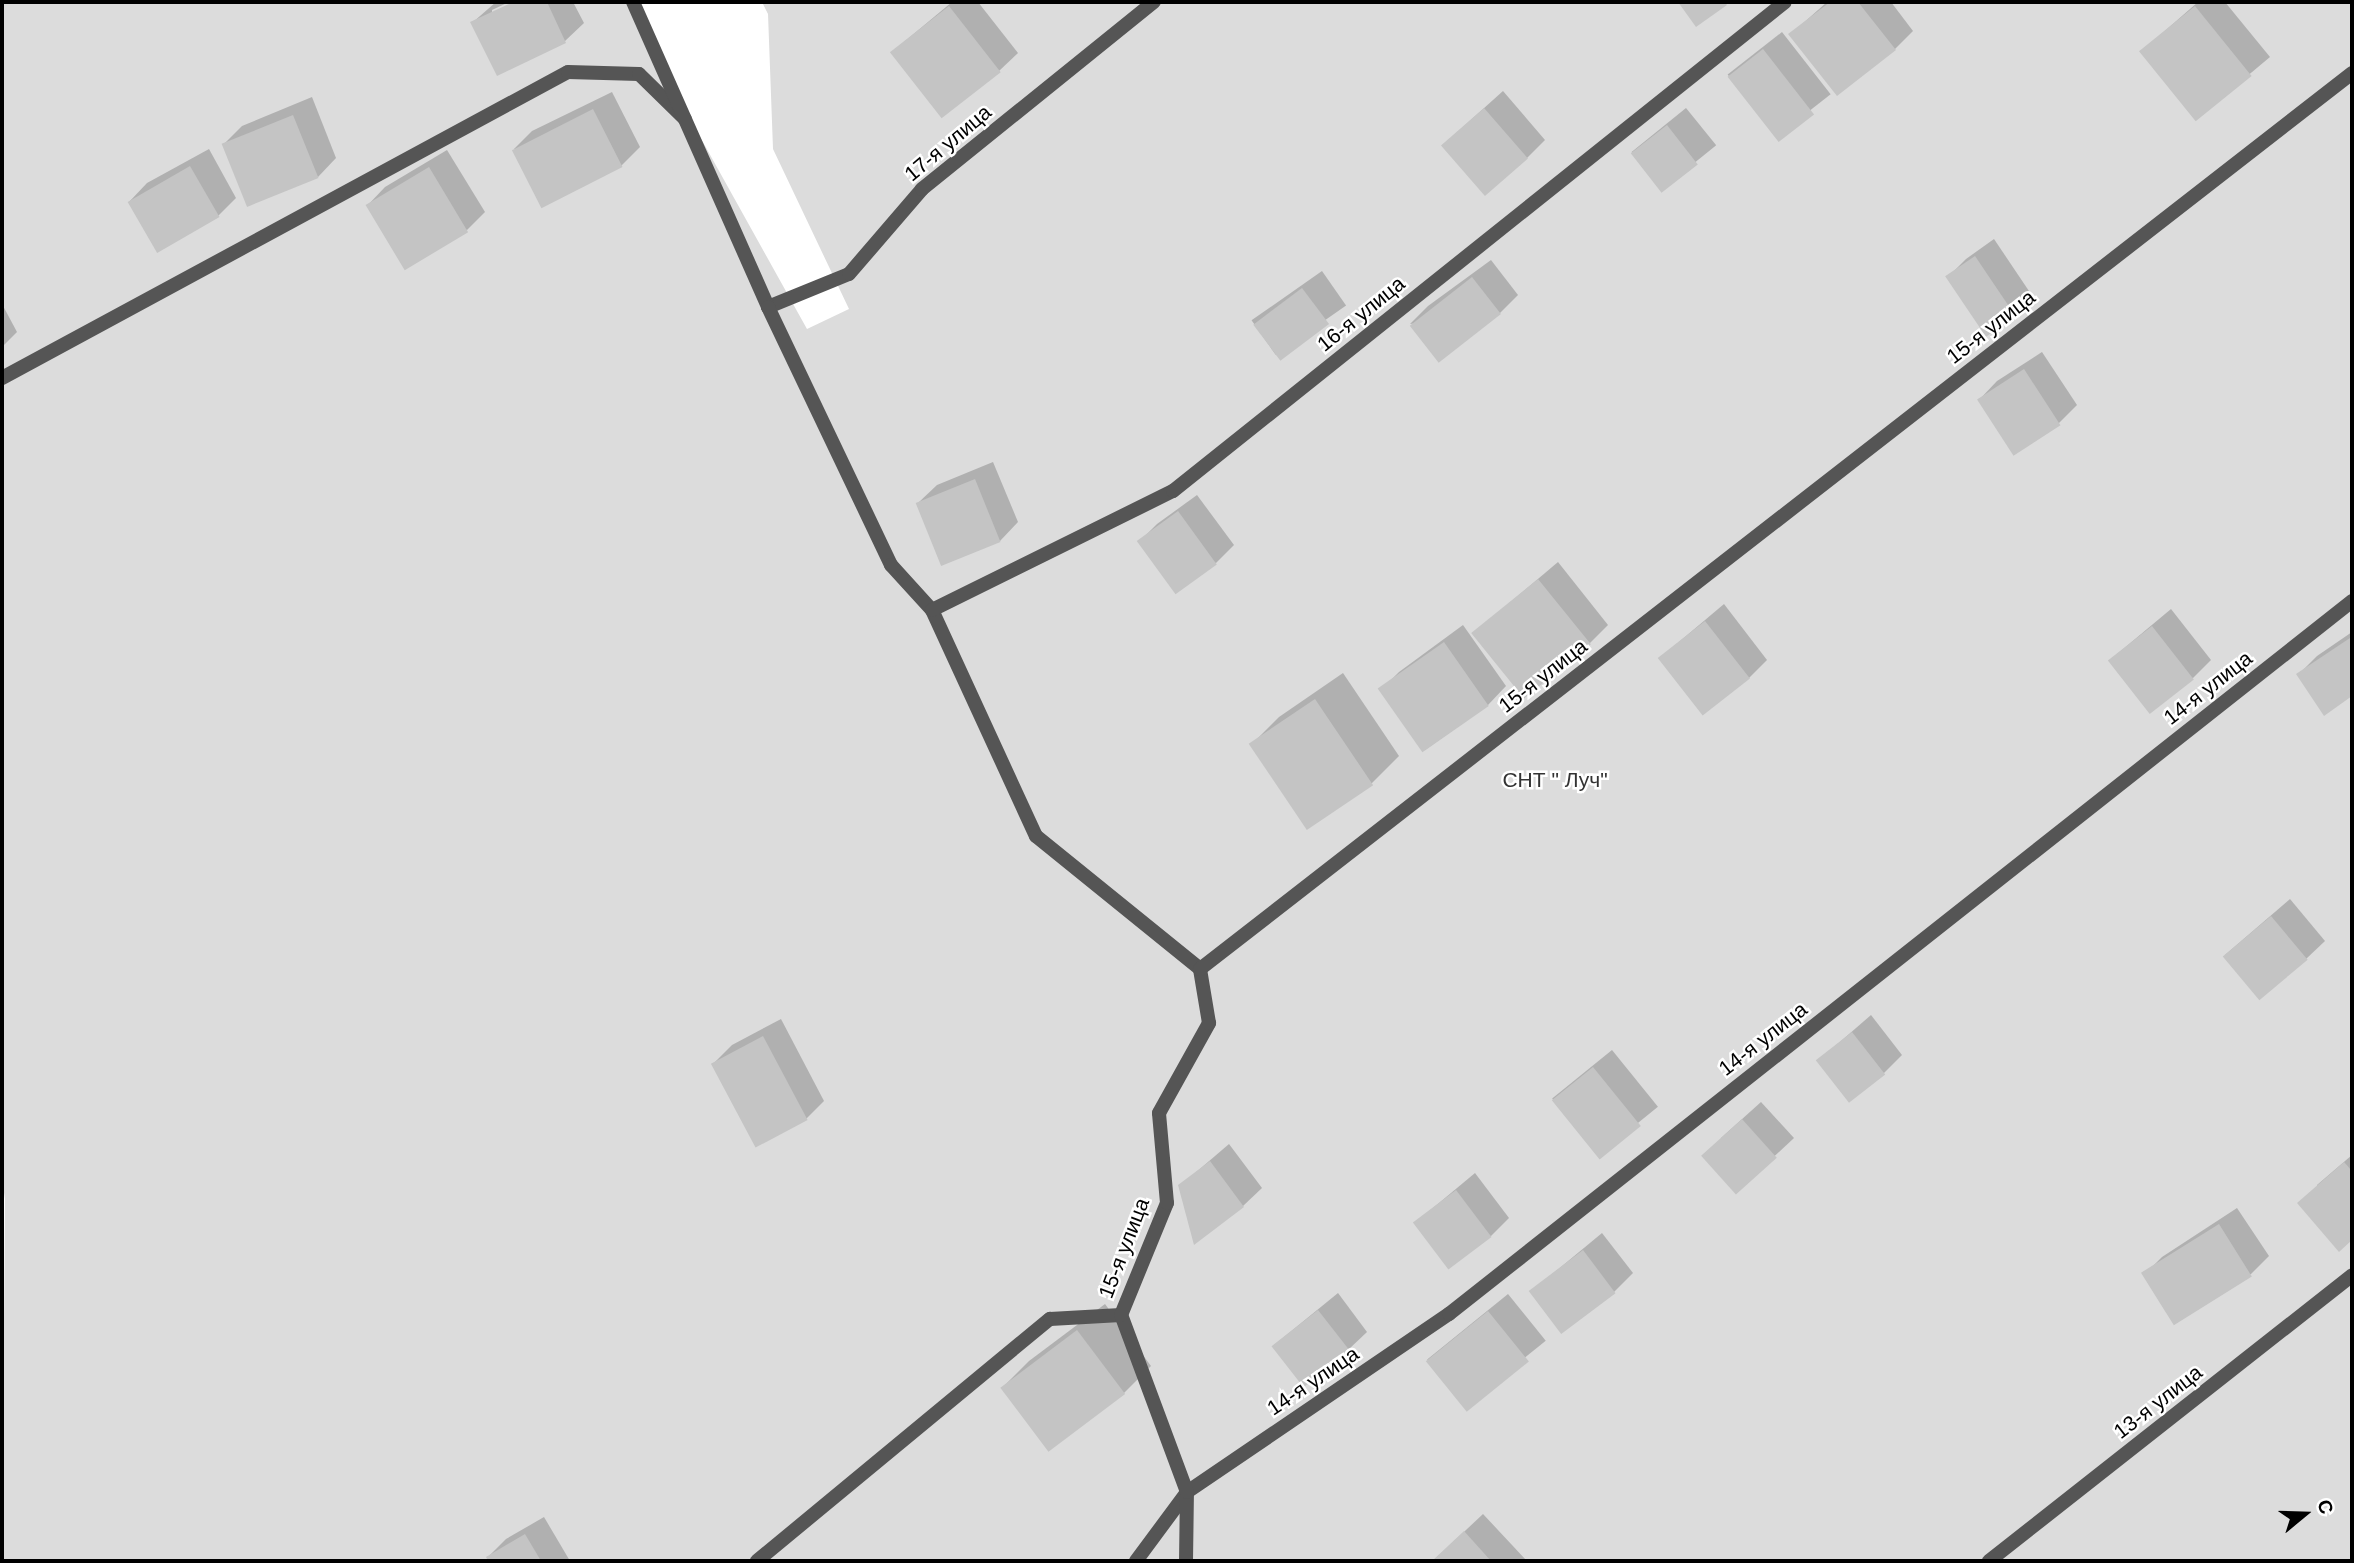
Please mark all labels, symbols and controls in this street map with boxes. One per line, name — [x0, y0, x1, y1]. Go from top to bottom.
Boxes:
street label: 17-я улица — [900, 100, 996, 186]
street label: 16-я улица — [1312, 271, 1410, 357]
street label: 15-я улица — [1942, 285, 2040, 369]
street label: 15-я улица — [1494, 634, 1592, 718]
street label: 14-я улица — [2159, 646, 2257, 730]
park label: СНТ " Луч" — [1502, 767, 1608, 793]
street label: 14-я улица — [1714, 997, 1812, 1081]
street label: 15-я улица — [1093, 1194, 1155, 1302]
street label: 14-я улица — [1262, 1341, 1364, 1421]
street label: 13-я улица — [2109, 1360, 2207, 1444]
north arrow — [2270, 1479, 2340, 1549]
text: С — [2313, 1497, 2337, 1517]

